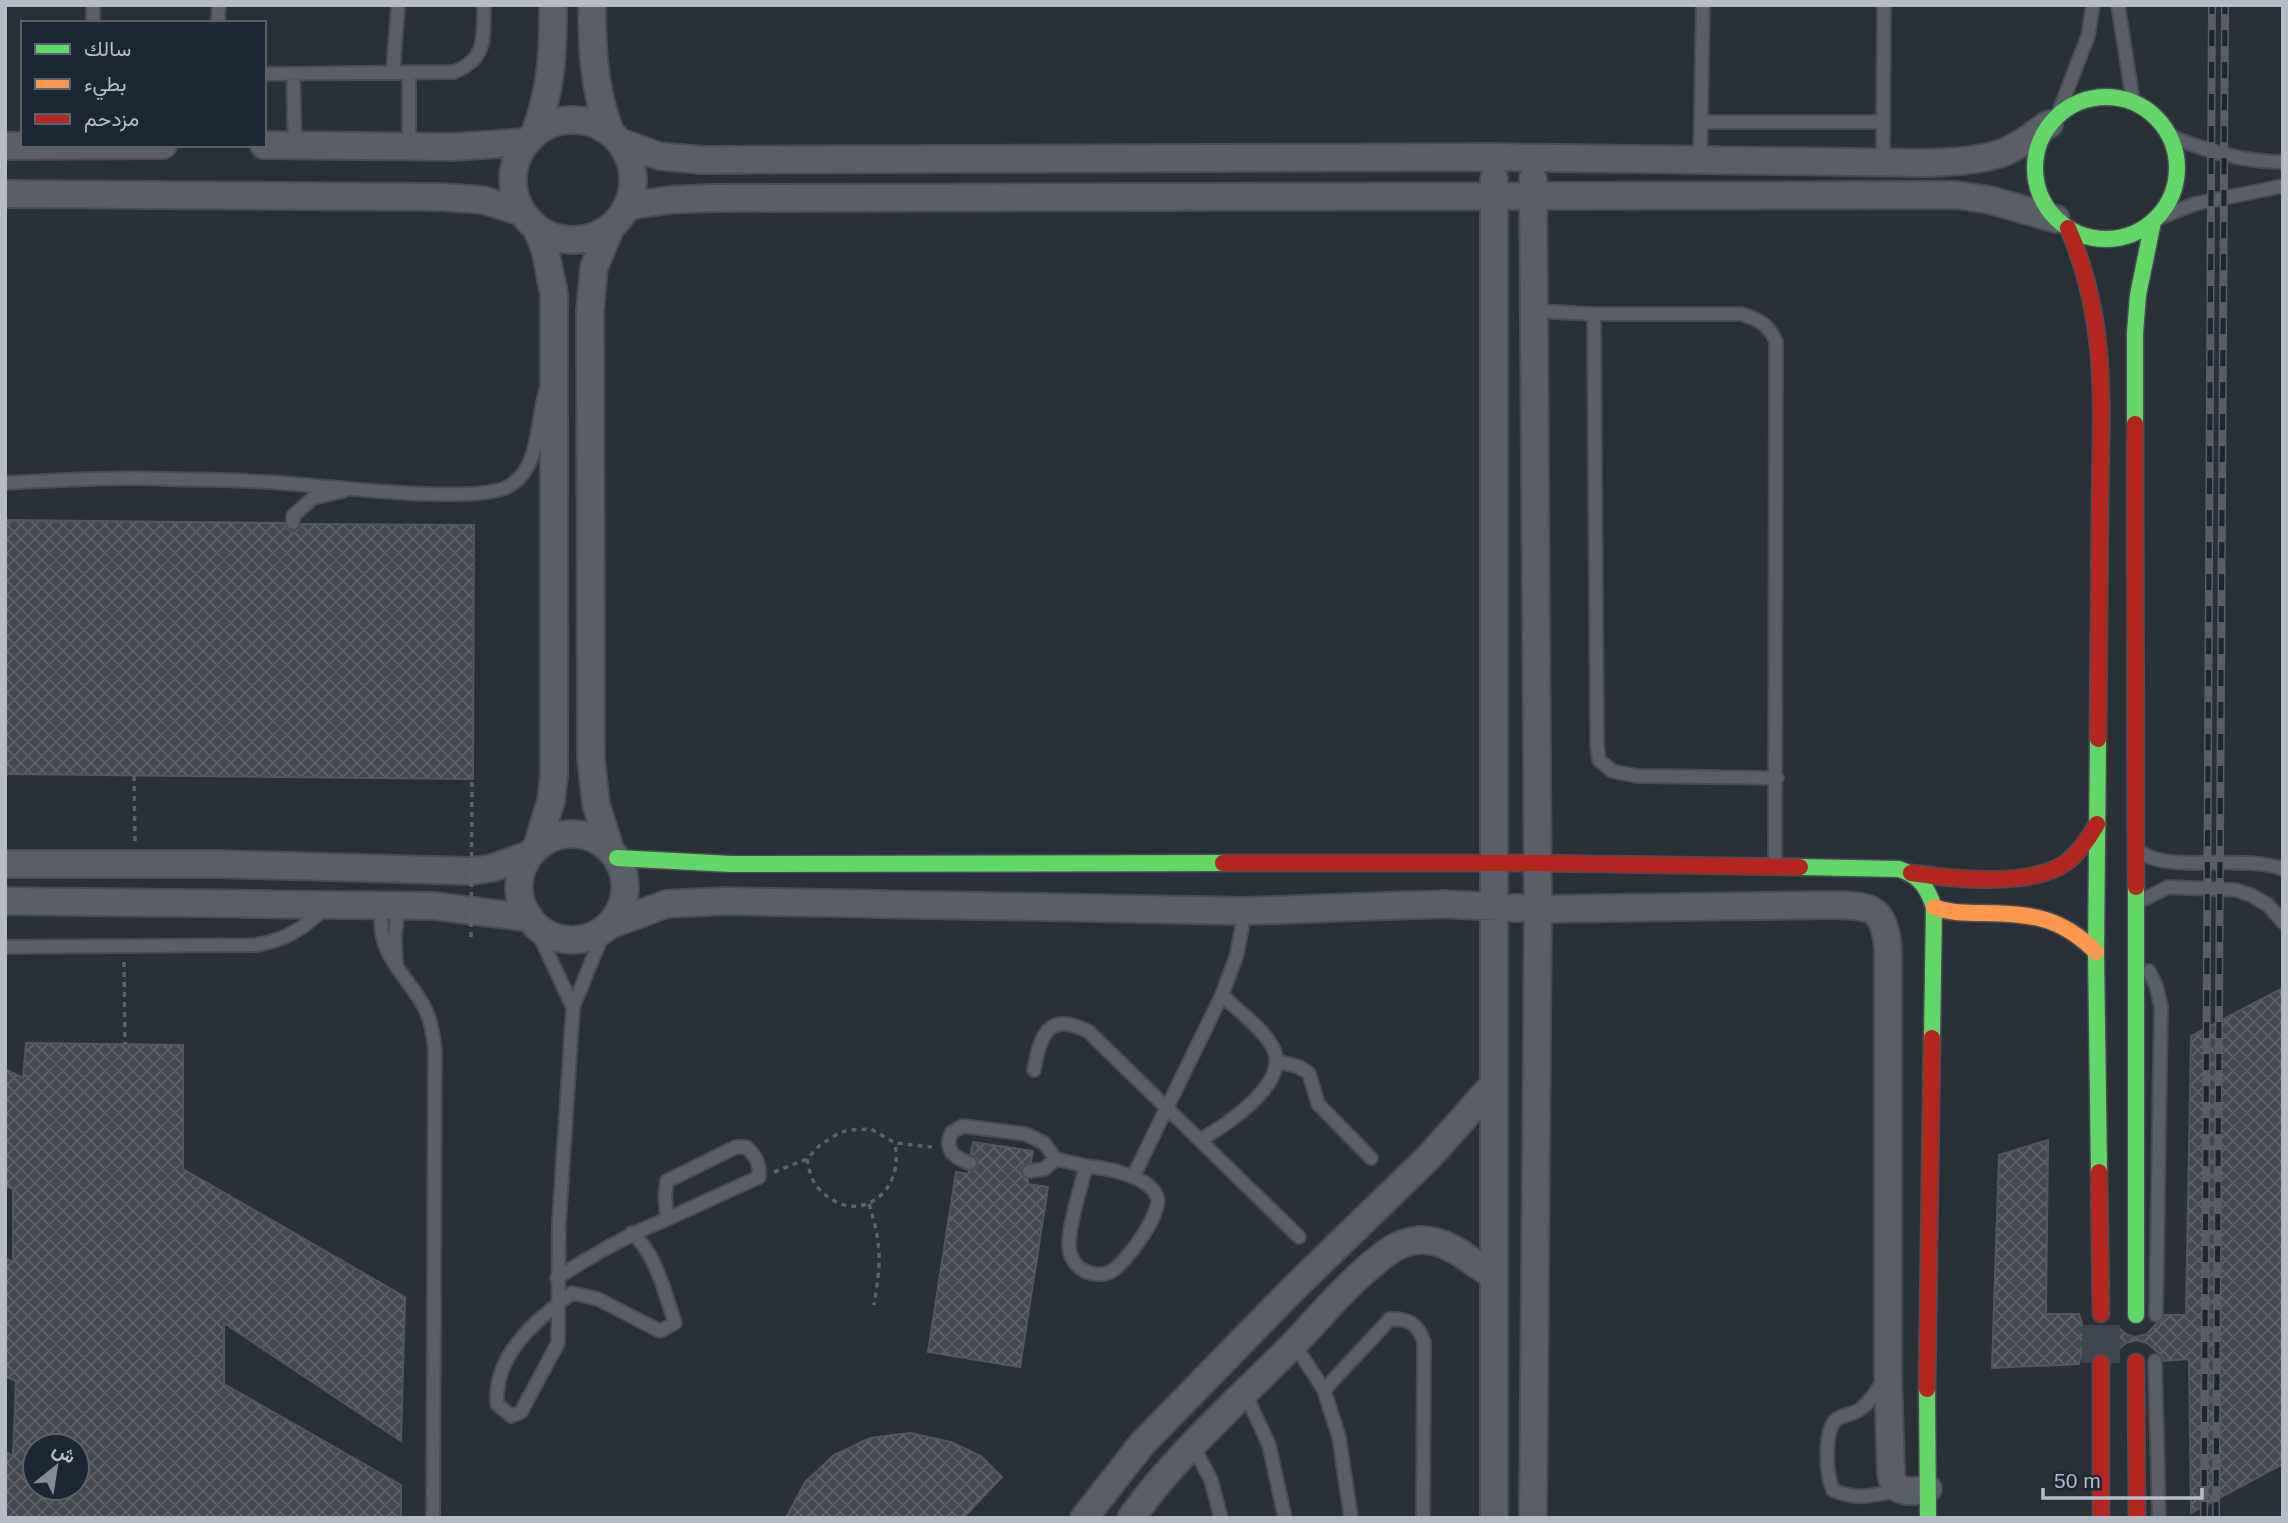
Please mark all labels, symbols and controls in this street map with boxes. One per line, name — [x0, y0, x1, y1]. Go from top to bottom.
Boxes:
legend — [21, 21, 266, 147]
text: سالك — [84, 37, 131, 60]
text: بطيء — [84, 72, 127, 101]
text: مزدحم — [84, 107, 139, 133]
north arrow — [21, 1432, 91, 1502]
text: ش — [49, 1438, 80, 1468]
scale bar — [2043, 1456, 2202, 1500]
text: 50 m — [2054, 1469, 2101, 1492]

